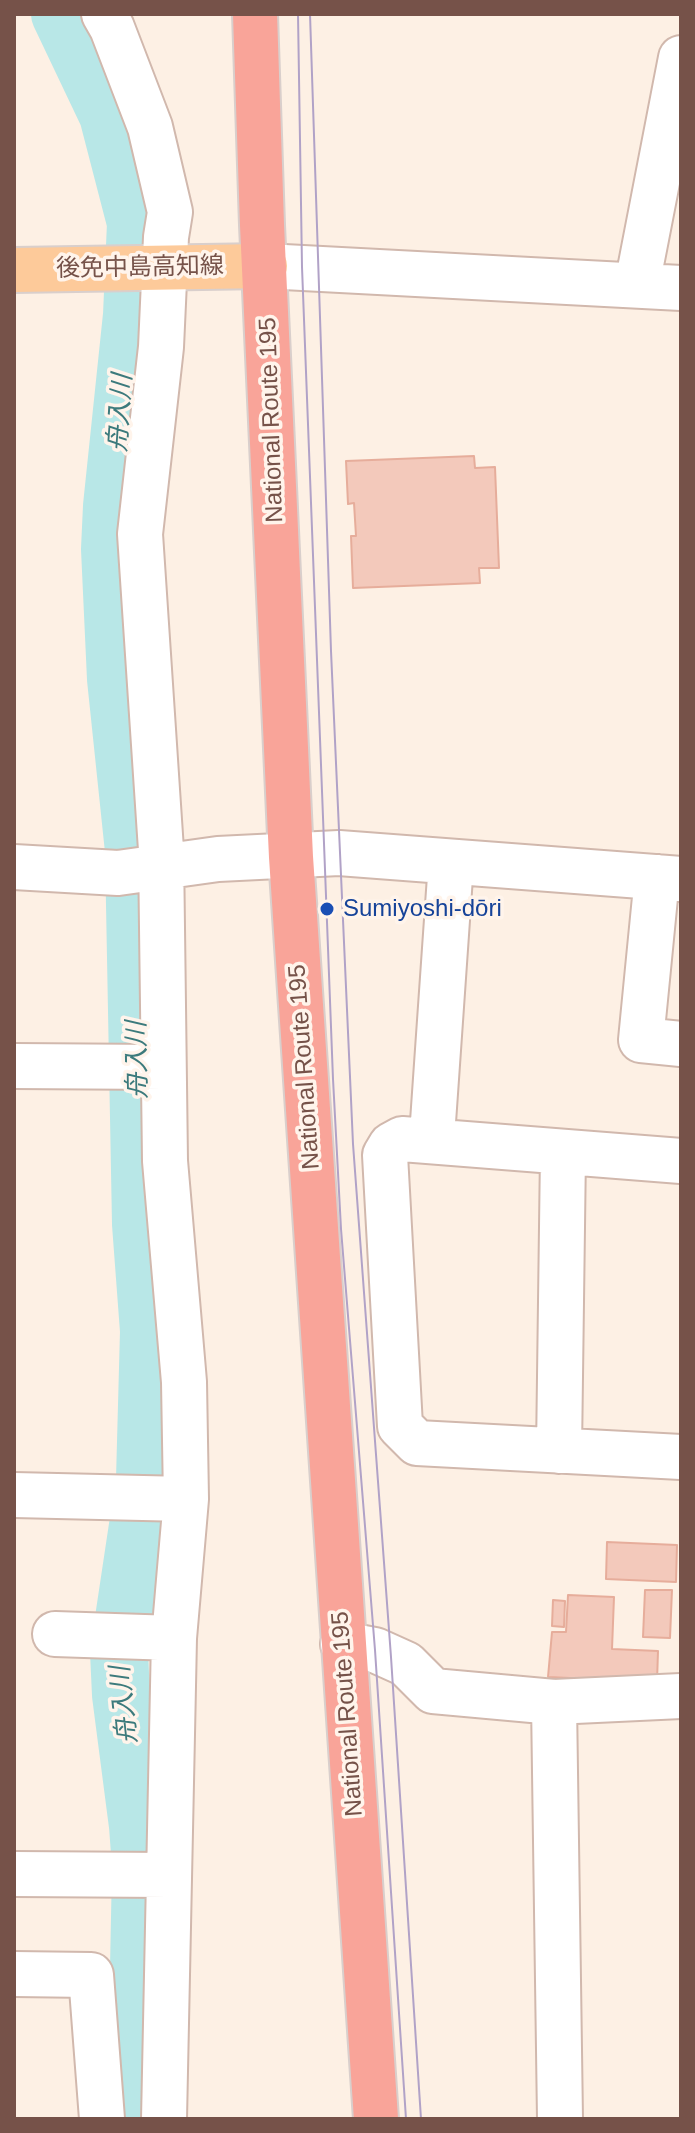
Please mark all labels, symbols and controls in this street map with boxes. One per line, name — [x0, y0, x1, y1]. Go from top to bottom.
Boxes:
street label: 後免中島高知線 — [56, 252, 224, 284]
street label: National Route 195 — [254, 317, 290, 523]
water label: 舟入川 — [103, 373, 139, 453]
place label: Sumiyoshi-dōri — [343, 895, 502, 923]
marker: Sumiyoshi-dōri — [318, 900, 336, 918]
street label: National Route 195 — [283, 964, 327, 1170]
water label: 舟入川 — [122, 1021, 154, 1099]
street label: National Route 195 — [326, 1611, 370, 1817]
water label: 舟入川 — [105, 1665, 145, 1745]

